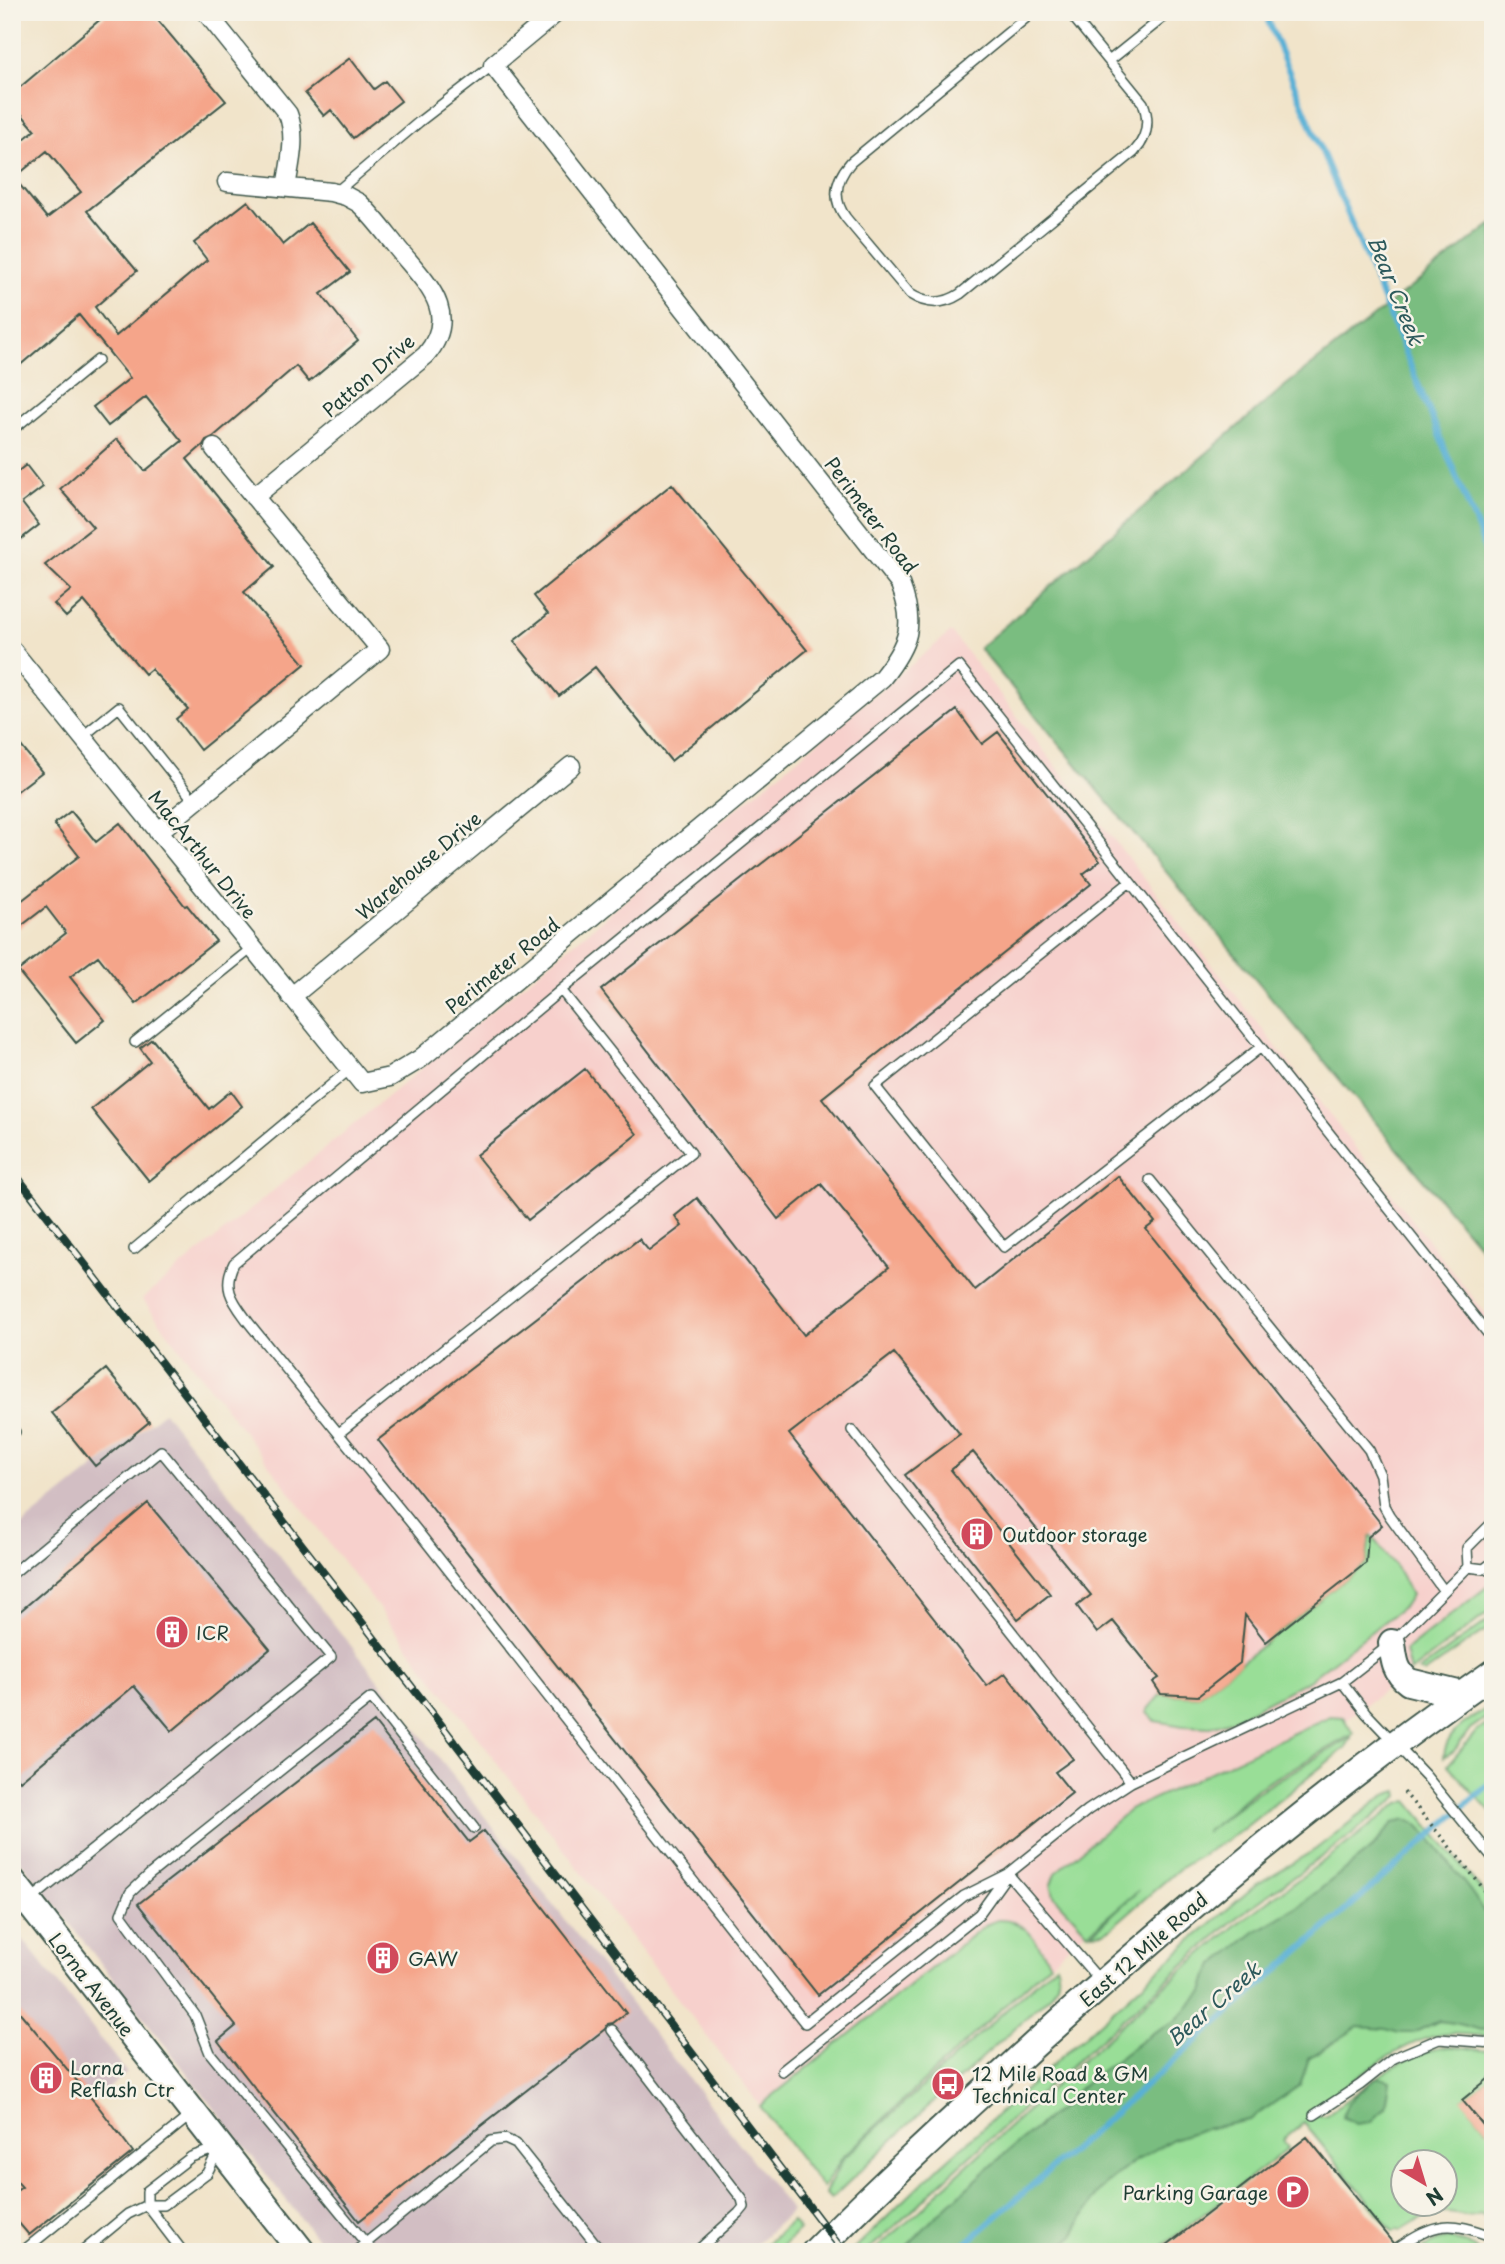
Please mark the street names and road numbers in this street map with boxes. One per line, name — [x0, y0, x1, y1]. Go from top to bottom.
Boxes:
street label: Patton Drive — [316, 327, 420, 423]
street label: Perimeter Road — [819, 451, 925, 579]
street label: MacArthur Drive — [142, 784, 264, 924]
street label: Warehouse Drive — [349, 804, 487, 926]
street label: Perimeter Road — [439, 910, 565, 1020]
street label: East 12 Mile Road — [1073, 1885, 1213, 2013]
street label: Lorna Avenue — [42, 1926, 142, 2042]

